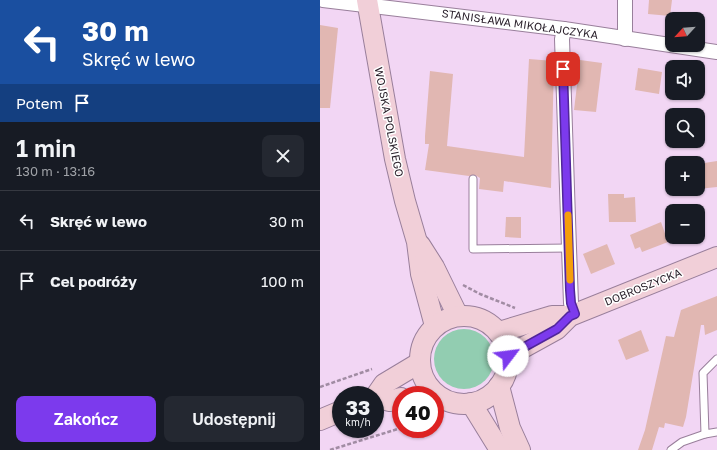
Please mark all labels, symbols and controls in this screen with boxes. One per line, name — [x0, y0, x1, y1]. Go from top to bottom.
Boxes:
street label: STANISŁAWA MIKOŁAJCZYKA — [441, 6, 600, 41]
north arrow — [665, 12, 705, 52]
map controls — [665, 12, 705, 244]
text: 30 m — [82, 14, 149, 47]
icon: left — [16, 16, 68, 68]
text: Skręć w lewo — [82, 48, 195, 70]
pin — [546, 52, 580, 86]
icon: arrive — [552, 58, 574, 80]
button: sound — [665, 60, 705, 100]
street label: WOJSKA POLSKIEGO — [372, 66, 407, 178]
icon: arrive — [71, 92, 93, 114]
text: Potem — [16, 94, 63, 112]
button: search — [665, 108, 705, 148]
text: 1 min — [16, 133, 76, 162]
button: close — [262, 135, 304, 177]
button: + — [665, 156, 705, 196]
text: 130 m · 13:16 — [16, 163, 95, 179]
button: − — [665, 204, 705, 244]
icon: left — [16, 210, 38, 232]
text: Skręć w lewo — [50, 212, 147, 230]
text: 30 m — [269, 212, 304, 230]
street label: DOBROSZYCKA — [602, 265, 684, 308]
icon: arrive — [16, 270, 38, 292]
text: Cel podróży — [50, 272, 137, 290]
text: 100 m — [261, 272, 304, 290]
position arrow — [487, 335, 529, 377]
speed limit sign: 40 — [392, 386, 444, 438]
text: 33 — [346, 395, 370, 419]
button: Zakończ — [16, 396, 156, 442]
button: Udostępnij — [164, 396, 304, 442]
text: km/h — [345, 416, 371, 428]

